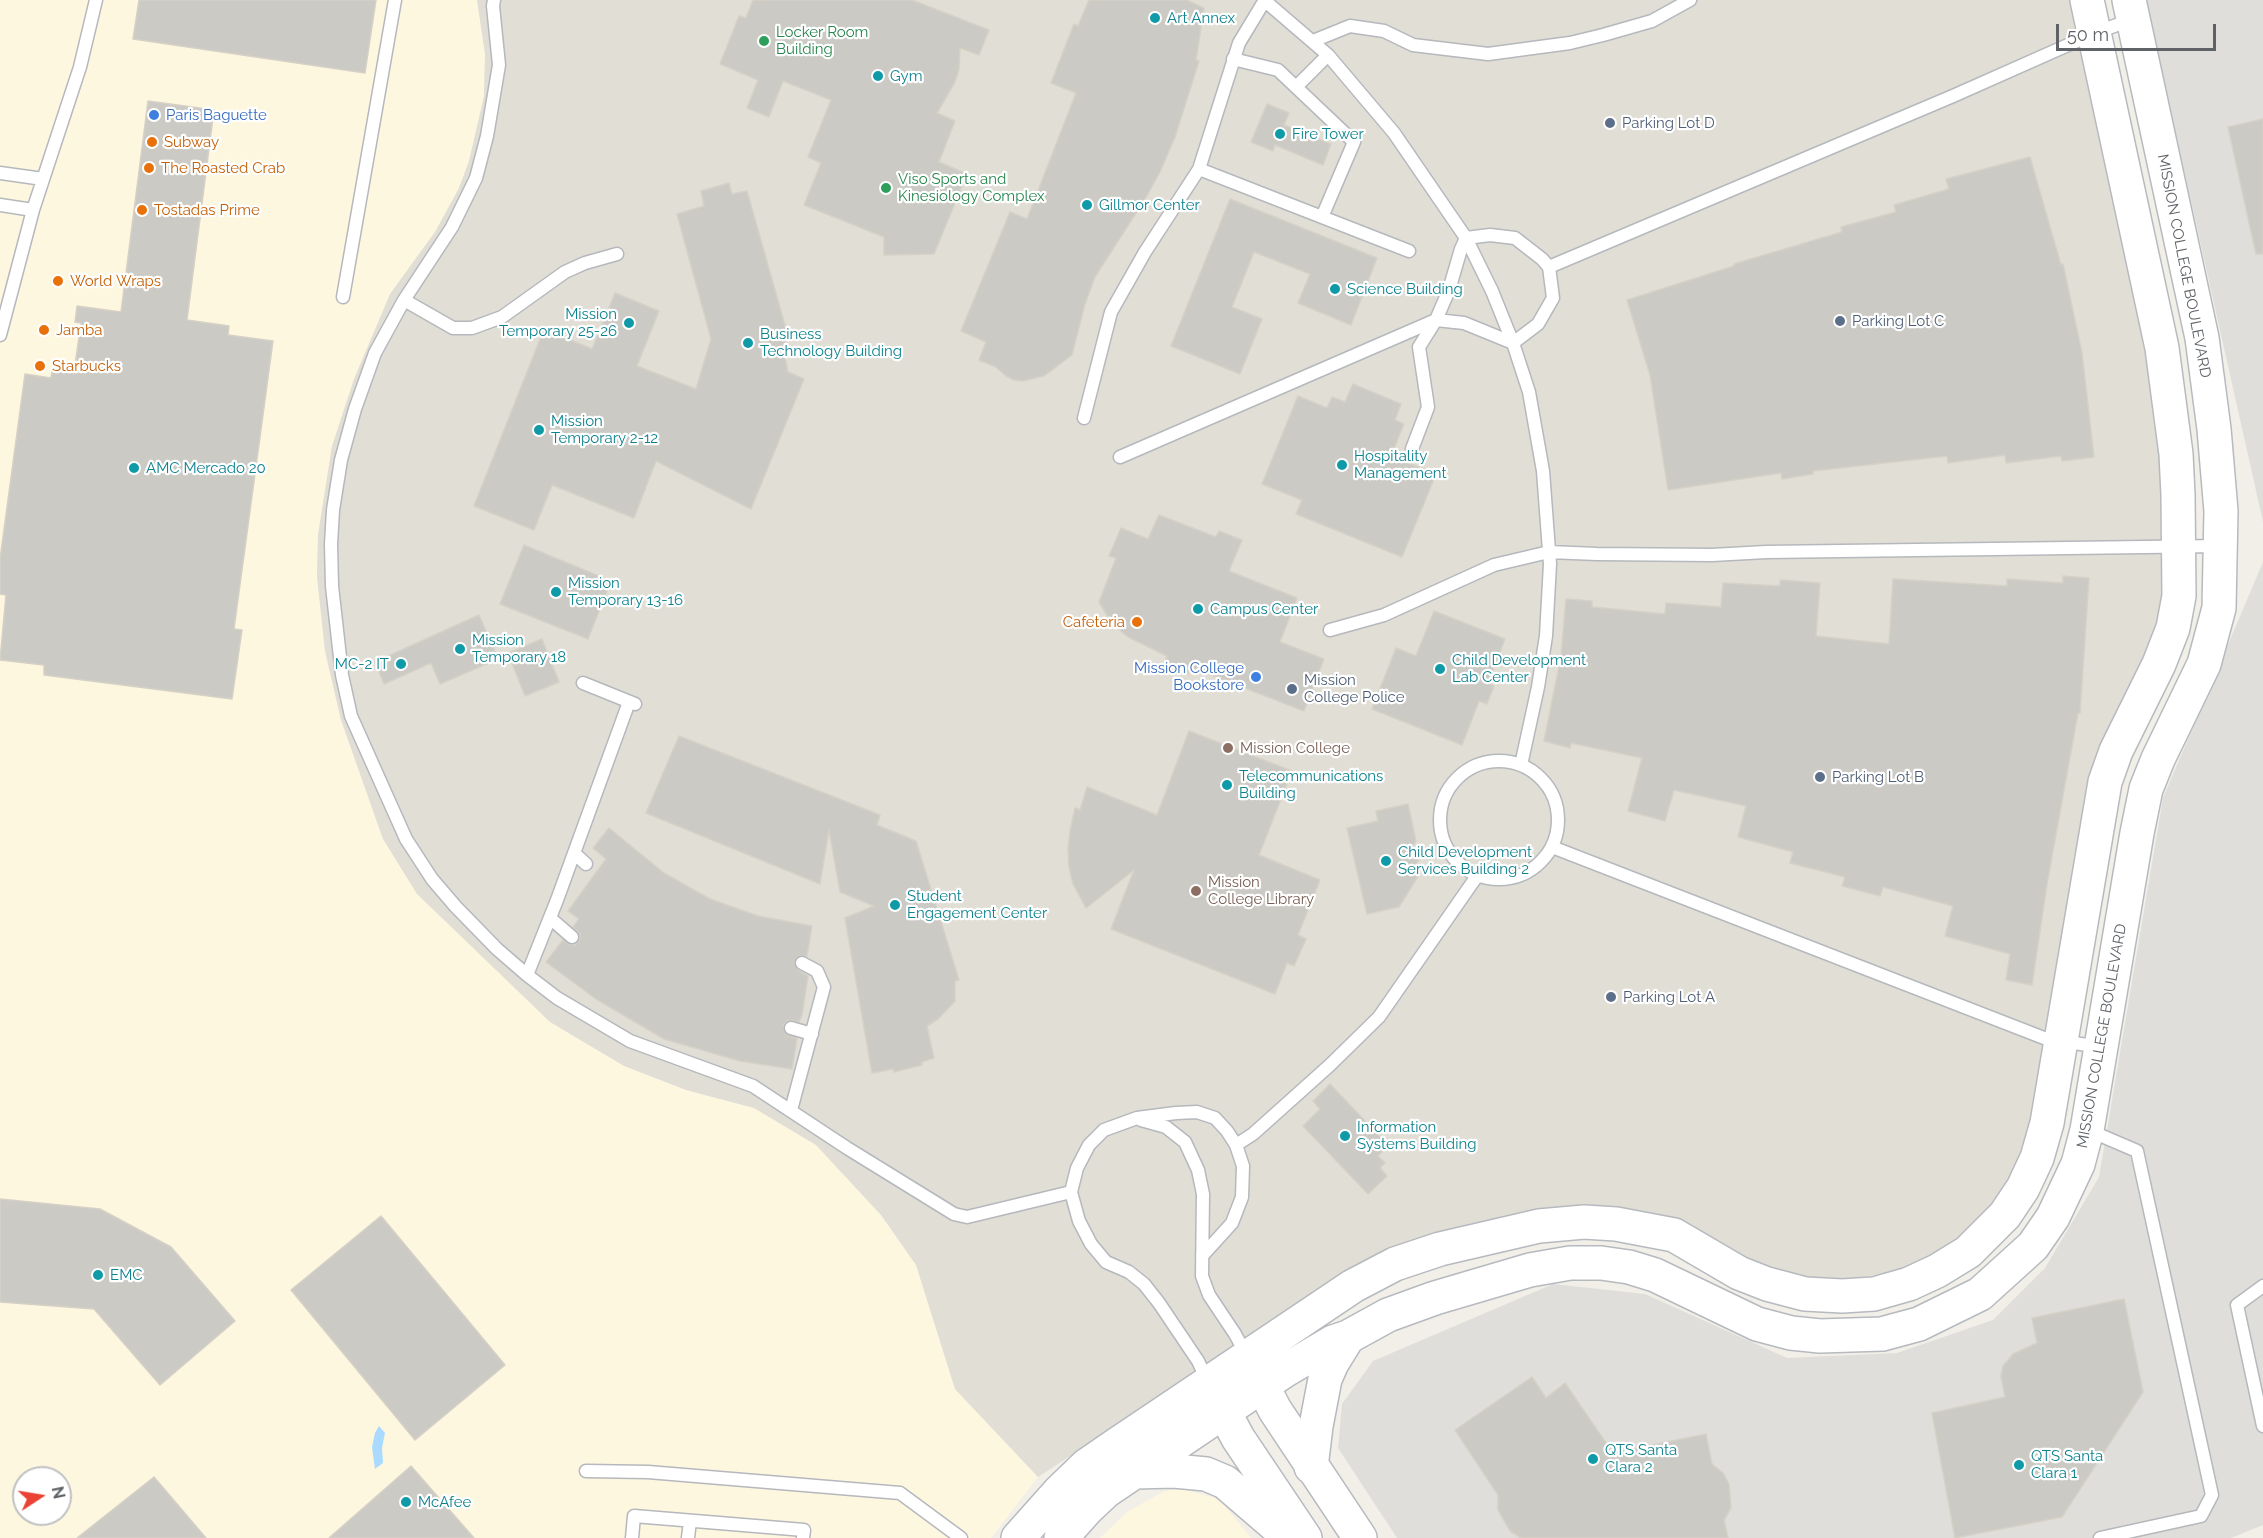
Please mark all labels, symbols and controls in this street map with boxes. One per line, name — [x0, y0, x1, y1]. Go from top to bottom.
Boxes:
place label: Art Annex — [1167, 9, 1235, 27]
marker: Art Annex — [1148, 11, 1162, 25]
scale bar — [2059, 12, 2220, 50]
place label: Locker Room Building — [776, 23, 868, 58]
text: 50 m — [2067, 24, 2109, 45]
marker: Locker Room Building — [757, 34, 771, 48]
place label: Gym — [890, 67, 923, 85]
marker: Gym — [871, 69, 885, 83]
place label: Paris Baguette — [166, 106, 267, 124]
marker: Paris Baguette — [147, 108, 161, 122]
place label: Parking Lot D — [1622, 114, 1715, 132]
marker: Parking Lot D — [1603, 116, 1617, 130]
place label: Fire Tower — [1292, 125, 1364, 143]
marker: Fire Tower — [1273, 127, 1287, 141]
place label: Subway — [164, 133, 219, 151]
marker: Subway — [145, 135, 159, 149]
street label: MISSION COLLEGE BOULEVARD — [2153, 153, 2215, 379]
place label: The Roasted Crab — [161, 159, 285, 177]
marker: The Roasted Crab — [142, 161, 156, 175]
place label: Viso Sports and Kinesiology Complex — [898, 170, 1045, 205]
marker: Viso Sports and Kinesiology Complex — [879, 181, 893, 195]
place label: Gillmor Center — [1099, 196, 1200, 214]
marker: Gillmor Center — [1080, 198, 1094, 212]
place label: Tostadas Prime — [154, 201, 260, 219]
marker: Tostadas Prime — [135, 203, 149, 217]
place label: World Wraps — [70, 272, 161, 290]
marker: World Wraps — [51, 274, 65, 288]
place label: Science Building — [1347, 280, 1463, 298]
marker: Science Building — [1328, 282, 1342, 296]
place label: Mission Temporary 25-26 — [499, 305, 617, 340]
place label: Parking Lot C — [1852, 312, 1944, 330]
marker: Parking Lot C — [1833, 314, 1847, 328]
marker: Mission Temporary 25-26 — [622, 316, 636, 330]
place label: Jamba — [56, 321, 102, 339]
marker: Jamba — [37, 323, 51, 337]
place label: Business Technology Building — [760, 325, 902, 360]
marker: Business Technology Building — [741, 336, 755, 350]
place label: Starbucks — [52, 357, 121, 375]
marker: Starbucks — [33, 359, 47, 373]
place label: Mission Temporary 2-12 — [551, 412, 658, 447]
marker: Mission Temporary 2-12 — [532, 423, 546, 437]
place label: Hospitality Management — [1354, 447, 1447, 482]
marker: Hospitality Management — [1335, 458, 1349, 472]
place label: AMC Mercado 20 — [146, 459, 266, 477]
marker: AMC Mercado 20 — [127, 461, 141, 475]
place label: Mission Temporary 13-16 — [568, 574, 683, 609]
marker: Mission Temporary 13-16 — [549, 585, 563, 599]
place label: Campus Center — [1210, 600, 1318, 618]
marker: Campus Center — [1191, 602, 1205, 616]
place label: Cafeteria — [1063, 613, 1125, 631]
marker: Cafeteria — [1130, 615, 1144, 629]
place label: Mission Temporary 18 — [472, 631, 566, 666]
marker: Mission Temporary 18 — [453, 642, 467, 656]
place label: Child Development Lab Center — [1452, 651, 1586, 686]
place label: MC-2 IT — [335, 655, 389, 673]
marker: MC-2 IT — [394, 657, 408, 671]
place label: Mission College Bookstore — [1134, 659, 1244, 694]
marker: Child Development Lab Center — [1433, 662, 1447, 676]
marker: Mission College Bookstore — [1249, 670, 1263, 684]
place label: Mission College Police — [1304, 671, 1405, 706]
marker: Mission College Police — [1285, 682, 1299, 696]
place label: Mission College — [1240, 739, 1350, 757]
marker: Mission College — [1221, 741, 1235, 755]
place label: Telecommunications Building — [1239, 767, 1383, 802]
place label: Parking Lot B — [1832, 768, 1924, 786]
marker: Parking Lot B — [1813, 770, 1827, 784]
marker: Telecommunications Building — [1220, 778, 1234, 792]
place label: Child Development Services Building 2 — [1398, 843, 1532, 878]
marker: Child Development Services Building 2 — [1379, 854, 1393, 868]
place label: Mission College Library — [1208, 873, 1314, 908]
marker: Mission College Library — [1189, 884, 1203, 898]
place label: Student Engagement Center — [907, 887, 1047, 922]
marker: Student Engagement Center — [888, 898, 902, 912]
street label: MISSION COLLEGE BOULEVARD — [2073, 922, 2131, 1150]
place label: Parking Lot A — [1623, 988, 1715, 1006]
marker: Parking Lot A — [1604, 990, 1618, 1004]
place label: Information Systems Building — [1357, 1118, 1476, 1153]
marker: Information Systems Building — [1338, 1129, 1352, 1143]
place label: EMC — [110, 1266, 143, 1284]
marker: EMC — [91, 1268, 105, 1282]
place label: QTS Santa Clara 2 — [1605, 1441, 1677, 1476]
place label: QTS Santa Clara 1 — [2031, 1447, 2103, 1482]
marker: QTS Santa Clara 2 — [1586, 1452, 1600, 1466]
marker: QTS Santa Clara 1 — [2012, 1458, 2026, 1472]
north arrow — [12, 1466, 72, 1526]
text: N — [48, 1485, 69, 1501]
place label: McAfee — [418, 1493, 471, 1511]
marker: McAfee — [399, 1495, 413, 1509]

